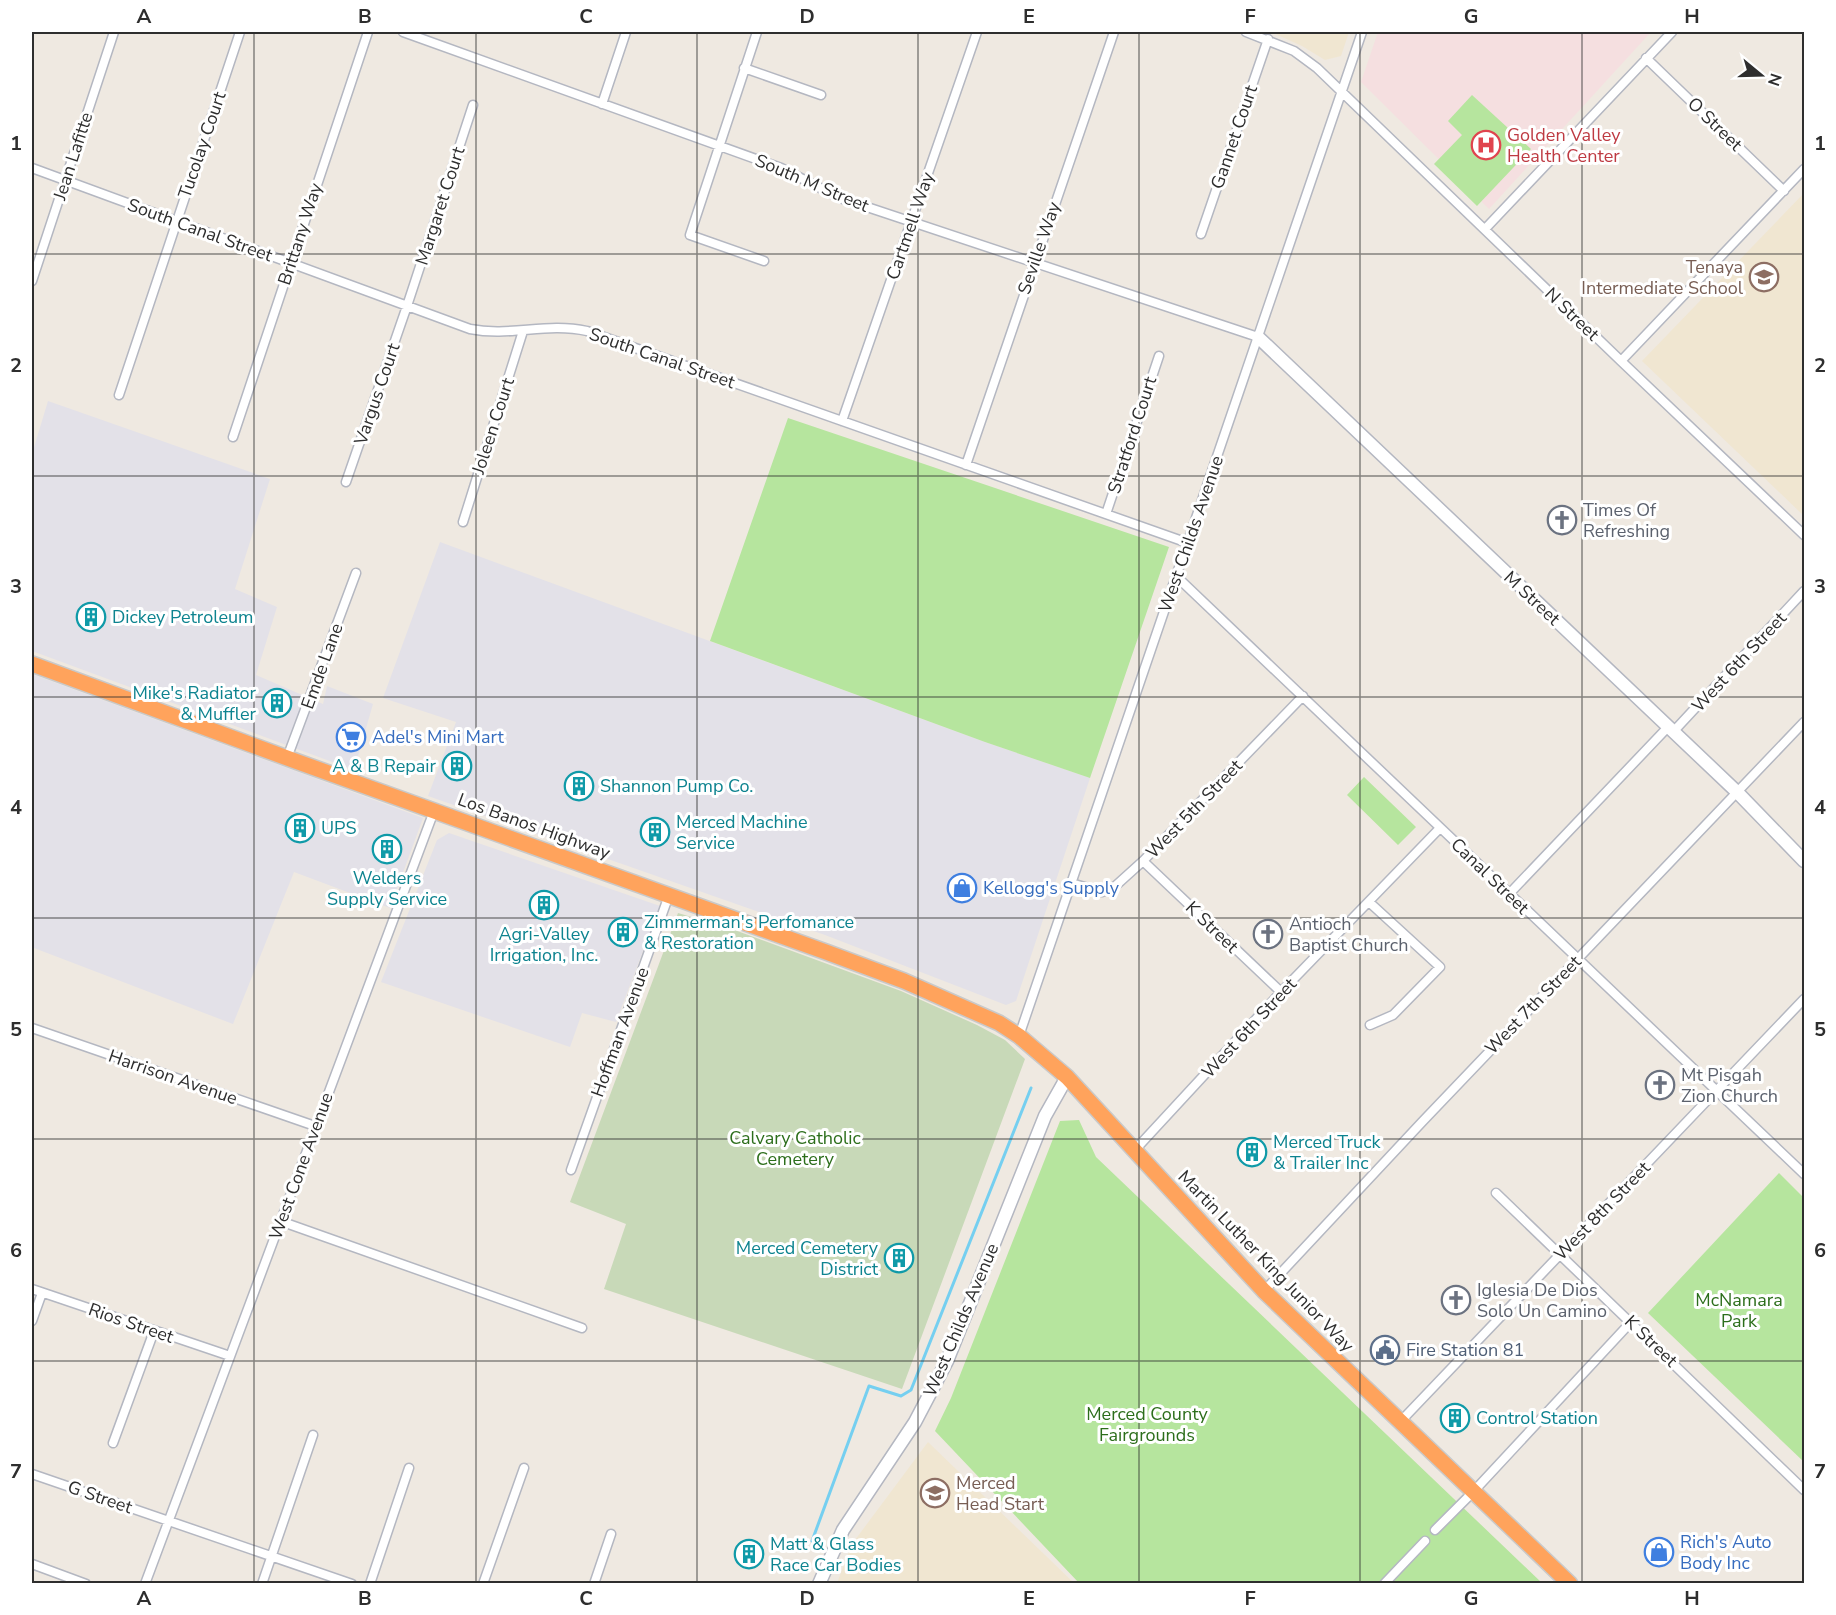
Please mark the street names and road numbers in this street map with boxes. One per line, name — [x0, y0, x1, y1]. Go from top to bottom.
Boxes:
street label: Gannet Court — [1205, 81, 1263, 192]
street label: Tucolay Court — [173, 88, 232, 202]
street label: O Street — [1682, 92, 1748, 157]
street label: Jean Lafitte — [47, 109, 98, 204]
street label: Margaret Court — [410, 143, 471, 268]
street label: South M Street — [751, 148, 873, 218]
street label: Cartmell Way — [880, 168, 940, 283]
street label: Brittany Way — [272, 179, 328, 288]
street label: South Canal Street — [124, 193, 276, 268]
street label: Seville Way — [1012, 198, 1066, 297]
street label: N Street — [1540, 282, 1605, 346]
street label: South Canal Street — [586, 322, 739, 394]
street label: Vargus Court — [348, 339, 406, 449]
street label: Stratford Court — [1102, 373, 1162, 497]
street label: Joleen Court — [466, 374, 520, 478]
street label: West Childs Avenue — [1153, 452, 1229, 616]
street label: M Street — [1499, 566, 1566, 631]
street label: West 6th Street — [1686, 606, 1792, 717]
street label: Emde Lane — [295, 620, 349, 712]
street label: West 5th Street — [1141, 754, 1248, 864]
street label: Los Banos Highway — [455, 787, 614, 865]
street label: Canal Street — [1446, 833, 1535, 920]
street label: K Street — [1180, 896, 1244, 959]
street label: West 7th Street — [1480, 950, 1587, 1060]
street label: Hoffman Avenue — [585, 964, 655, 1100]
street label: West 6th Street — [1196, 972, 1302, 1083]
street label: Harrison Avenue — [105, 1044, 241, 1110]
street label: West Cone Avenue — [263, 1089, 339, 1243]
street label: West 8th Street — [1549, 1156, 1656, 1266]
street label: Martin Luther King Junior Way — [1173, 1165, 1360, 1358]
street label: West Childs Avenue — [918, 1240, 1004, 1400]
street label: Rios Street — [85, 1297, 177, 1349]
street label: K Street — [1619, 1310, 1683, 1373]
street label: G Street — [65, 1475, 136, 1519]

